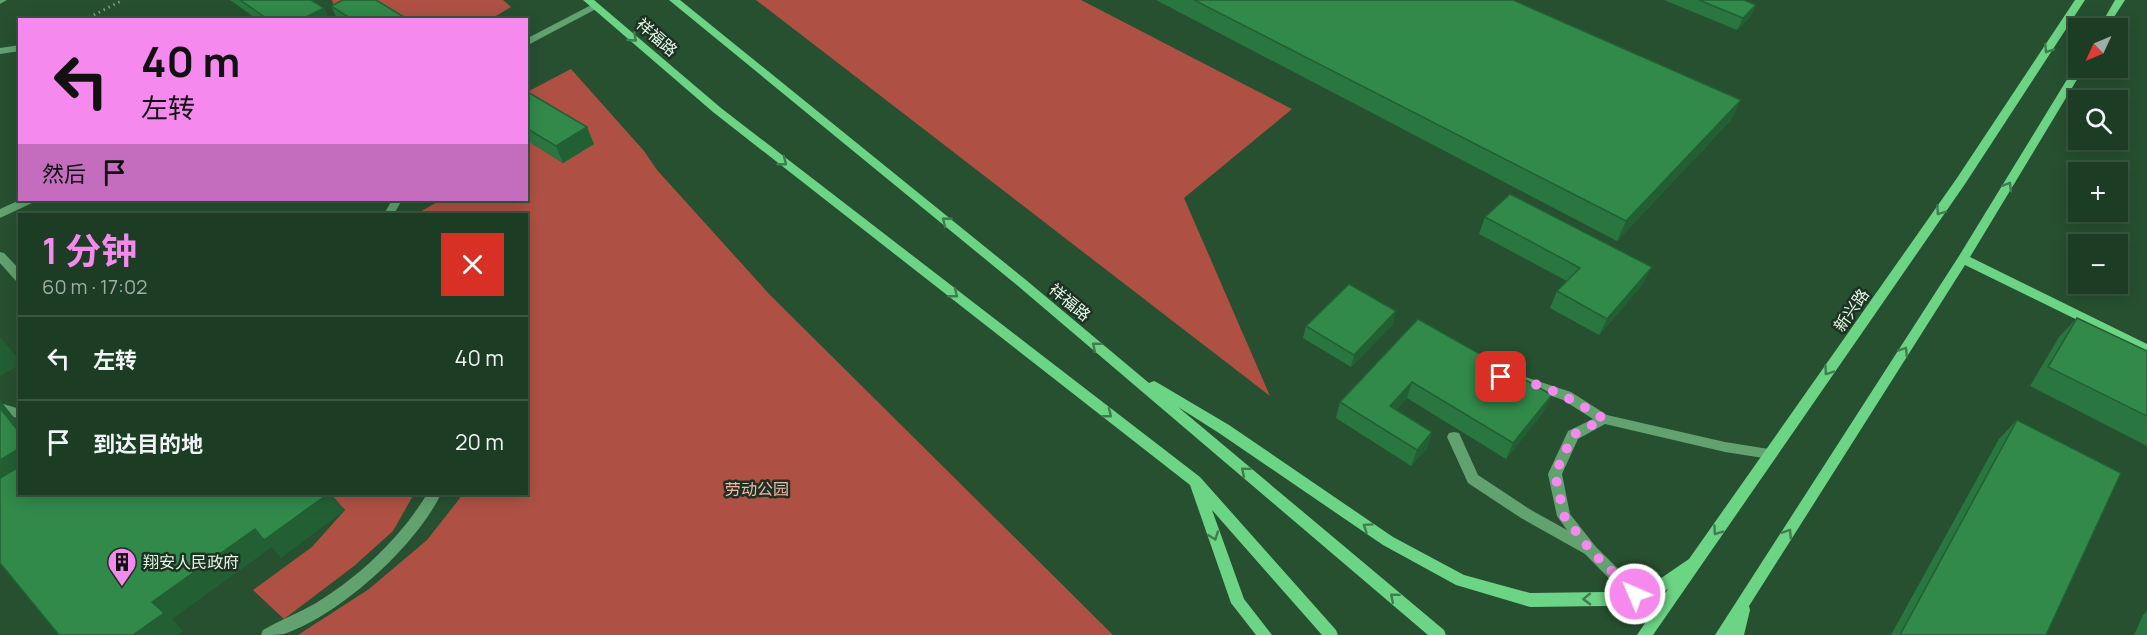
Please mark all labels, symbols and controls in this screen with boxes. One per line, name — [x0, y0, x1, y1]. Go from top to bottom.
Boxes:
street label: 祥福路 — [632, 13, 682, 61]
north arrow — [2068, 18, 2128, 78]
map controls — [2068, 18, 2128, 294]
one-way arrow — [626, 31, 637, 42]
text: 40 m — [141, 32, 240, 90]
icon: left — [42, 42, 120, 120]
one-way arrow — [2044, 42, 2055, 53]
text: 左转 — [141, 89, 195, 126]
button: search — [2068, 90, 2128, 150]
one-way arrow — [777, 154, 788, 165]
icon: arrive — [98, 156, 131, 189]
text: 然后 — [42, 159, 86, 189]
button: + — [2068, 162, 2128, 222]
one-way arrow — [2000, 182, 2012, 192]
one-way arrow — [1936, 205, 1947, 216]
one-way arrow — [942, 218, 953, 229]
text: 1 分钟 — [42, 226, 137, 275]
button: close — [441, 233, 504, 296]
button: − — [2068, 234, 2128, 294]
text: 60 m · 17:02 — [42, 273, 148, 300]
street label: 祥福路 — [1045, 278, 1095, 326]
street label: 新兴路 — [1828, 284, 1874, 336]
one-way arrow — [947, 287, 958, 298]
icon: left — [42, 342, 75, 375]
one-way arrow — [1092, 342, 1103, 353]
text: 40 m — [455, 343, 504, 373]
text: 左转 — [93, 345, 137, 375]
one-way arrow — [1897, 347, 1908, 358]
pin — [1475, 351, 1526, 402]
icon: arrive — [1484, 360, 1517, 393]
one-way arrow — [1824, 364, 1835, 375]
one-way arrow — [1102, 406, 1113, 417]
icon: arrive — [42, 426, 75, 459]
text: 20 m — [455, 427, 504, 457]
text: 到达目的地 — [93, 429, 203, 459]
one-way arrow — [1241, 468, 1252, 479]
park label: 劳动公园 — [725, 478, 789, 500]
one-way arrow — [1363, 522, 1373, 534]
one-way arrow — [1713, 525, 1724, 536]
one-way arrow — [1780, 529, 1792, 539]
one-way arrow — [1207, 530, 1220, 541]
building icon: 翔安人民政府 — [106, 546, 138, 588]
place label: 翔安人民政府 — [143, 551, 239, 573]
position arrow — [1603, 562, 1667, 626]
one-way arrow — [1390, 593, 1401, 604]
one-way arrow — [1582, 593, 1591, 606]

